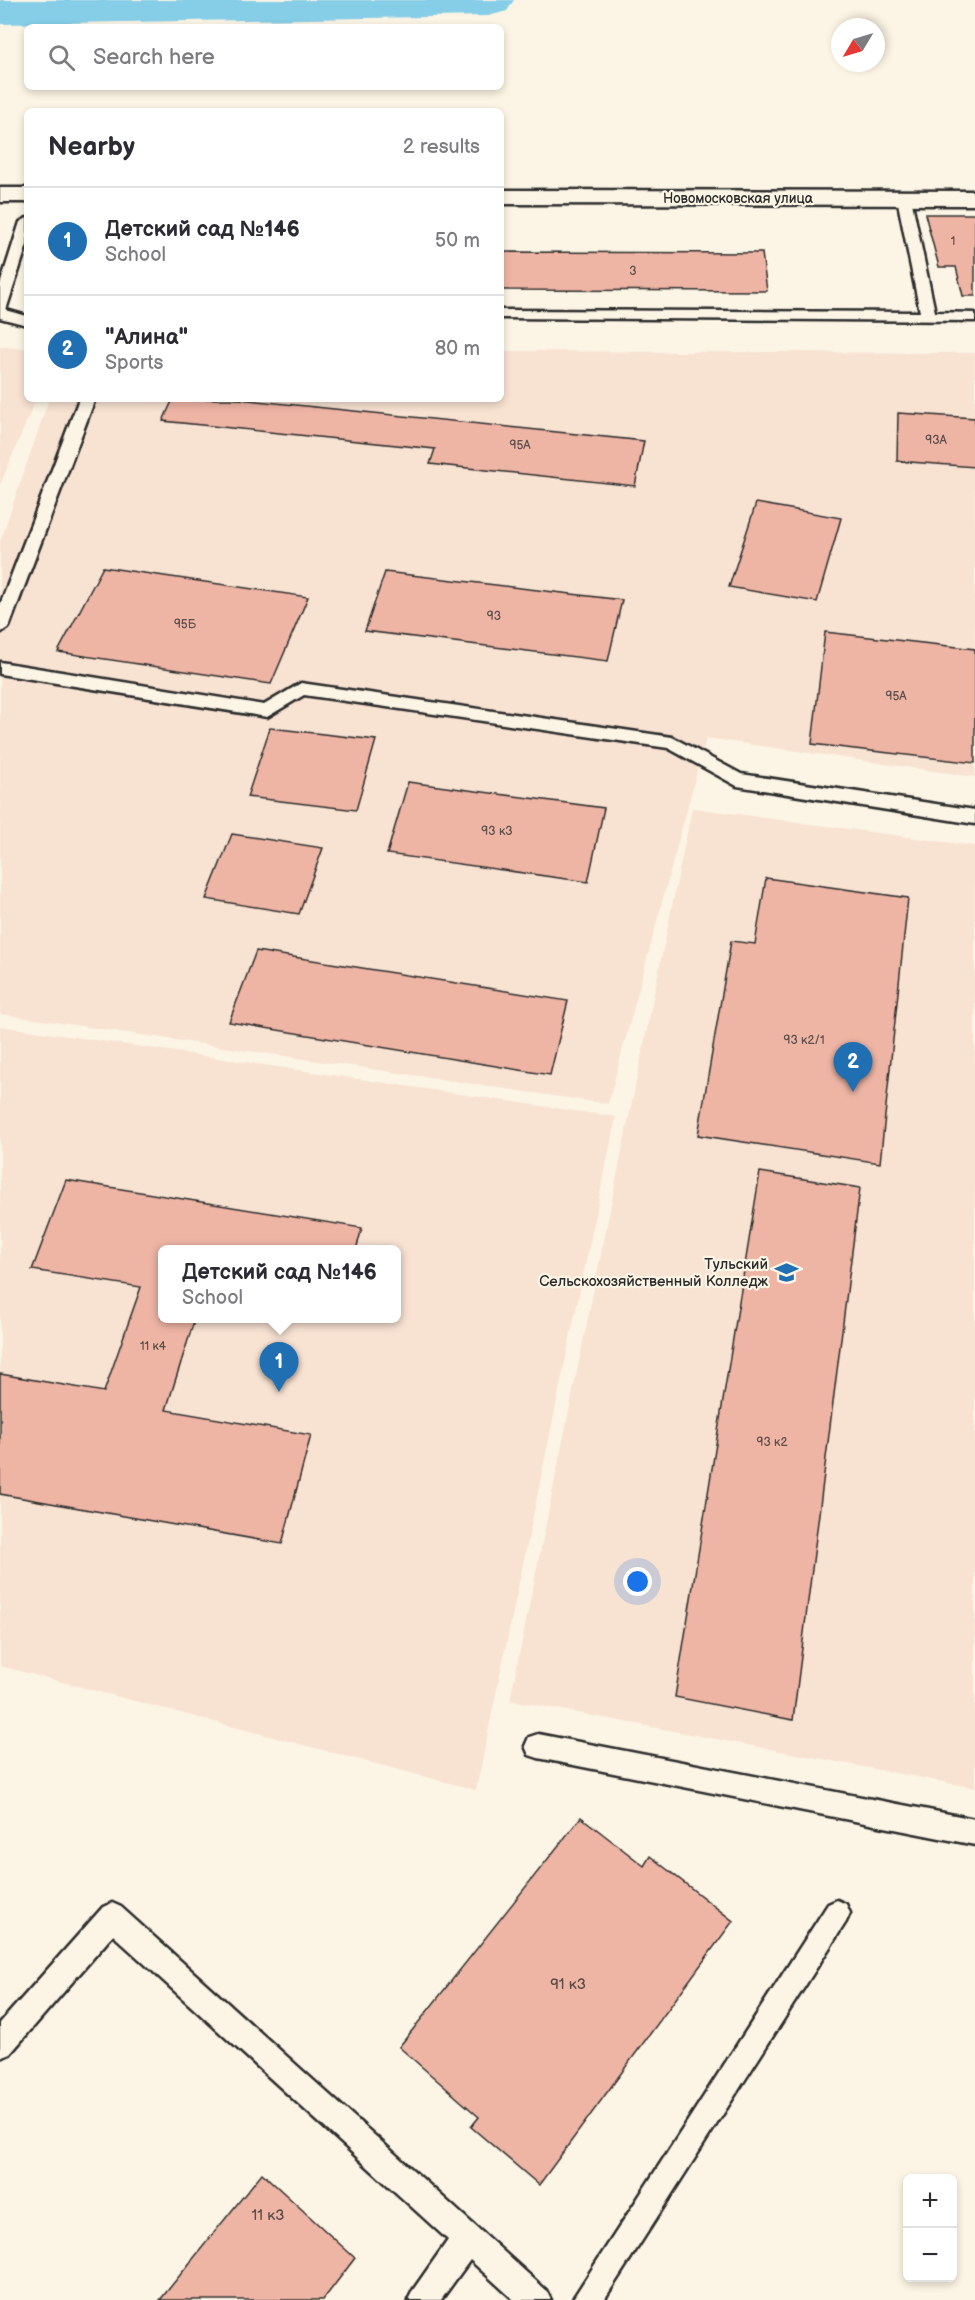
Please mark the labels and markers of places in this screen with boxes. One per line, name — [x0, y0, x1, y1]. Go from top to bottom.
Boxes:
pin: 2 — [834, 1042, 872, 1092]
place label: Тульский Сельскохозяйственный Колледж — [539, 1255, 769, 1291]
school or university icon: Тульский Сельскохозяйственный Колледж — [773, 1260, 799, 1286]
pin: 1 — [260, 1342, 298, 1392]

